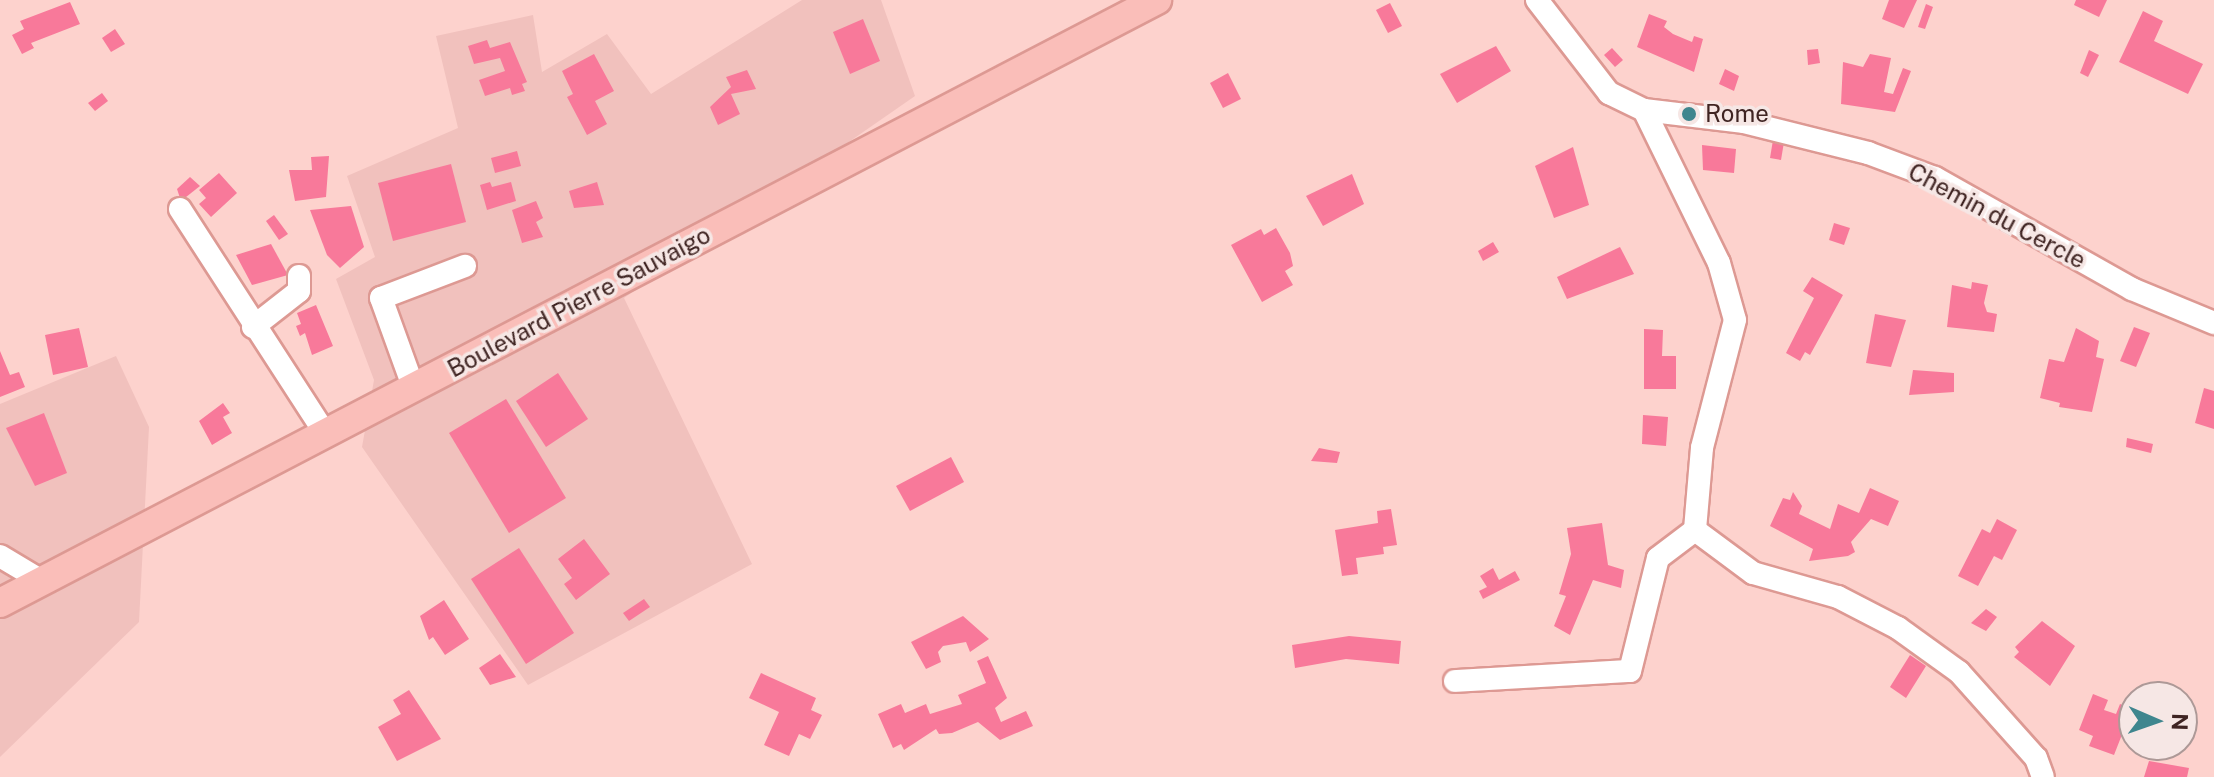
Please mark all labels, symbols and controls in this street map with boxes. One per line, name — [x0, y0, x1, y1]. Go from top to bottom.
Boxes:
place label: Rome — [1705, 100, 1769, 128]
marker: Rome — [1680, 105, 1698, 123]
street label: Chemin du Cercle — [1903, 157, 2091, 275]
street label: Boulevard Pierre Sauvaigo — [443, 220, 715, 384]
north arrow — [2118, 681, 2198, 761]
text: N — [2167, 713, 2193, 731]

